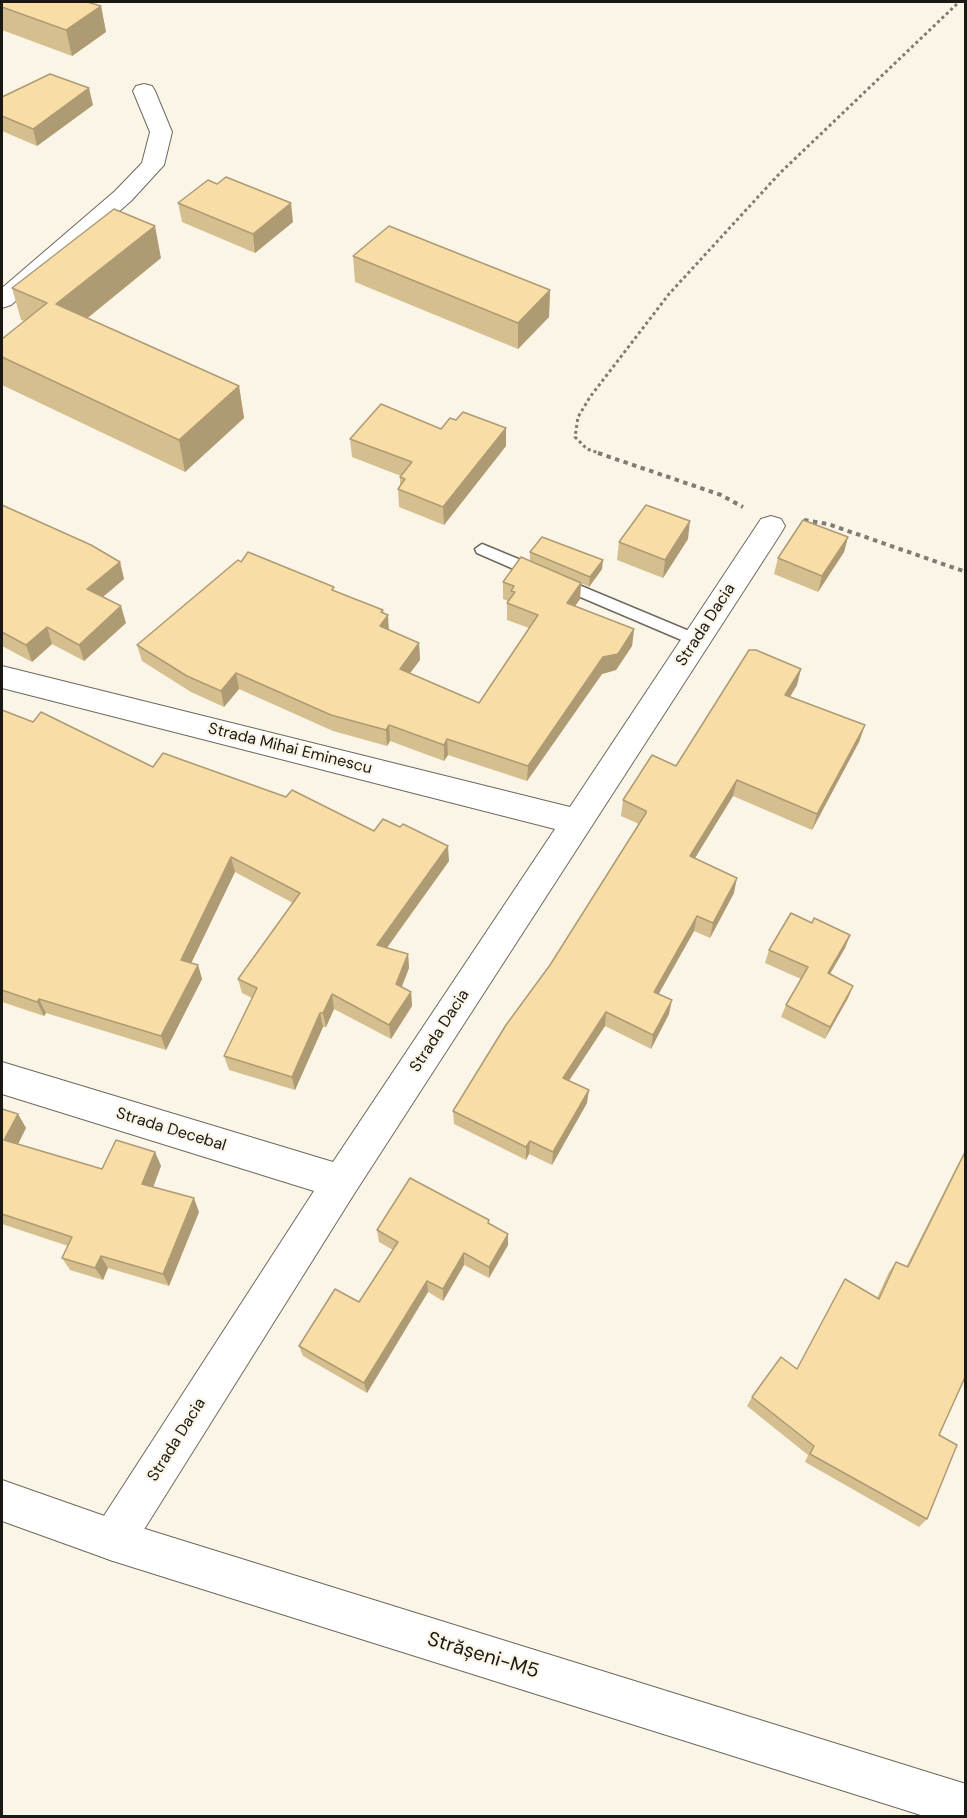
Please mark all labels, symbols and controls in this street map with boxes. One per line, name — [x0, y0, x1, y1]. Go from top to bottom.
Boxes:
street label: Strada Dacia — [672, 580, 740, 670]
street label: Strada Mihai Eminescu — [206, 719, 374, 779]
street label: Strada Dacia — [406, 986, 474, 1076]
street label: Strada Decebal — [114, 1104, 228, 1156]
street label: Strada Dacia — [144, 1395, 210, 1485]
street label: Strășeni-M5 — [424, 1628, 542, 1684]

